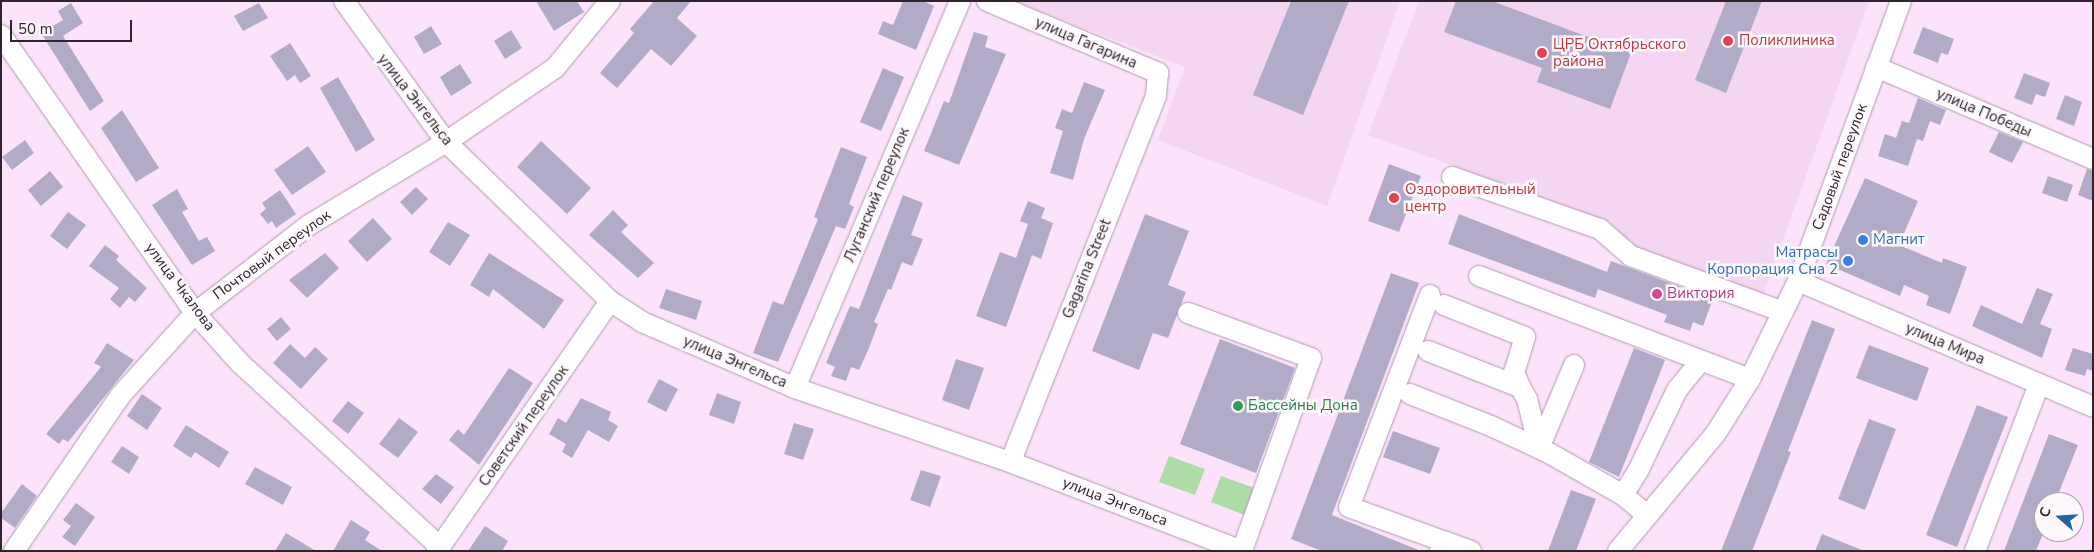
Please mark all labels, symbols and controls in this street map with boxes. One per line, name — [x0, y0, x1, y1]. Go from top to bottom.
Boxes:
scale bar — [12, 10, 135, 42]
street label: улица Гагарина — [1032, 13, 1140, 73]
text: 50 m — [18, 19, 53, 39]
place label: Поликлиника — [1739, 32, 1835, 50]
marker: Поликлиника — [1721, 34, 1735, 48]
place label: ЦРБ Октябрьского района — [1553, 35, 1686, 70]
marker: ЦРБ Октябрьского района — [1535, 46, 1549, 60]
street label: улица Энгельса — [374, 51, 456, 149]
street label: улица Победы — [1934, 85, 2034, 141]
street label: Садовый переулок — [1809, 101, 1871, 233]
street label: Луганский переулок — [840, 125, 914, 265]
place label: Оздоровительный центр — [1405, 180, 1536, 215]
marker: Оздоровительный центр — [1387, 191, 1401, 205]
street label: Почтовый переулок — [210, 206, 334, 304]
street label: Gagarina Street — [1059, 217, 1115, 321]
place label: Магнит — [1873, 231, 1925, 249]
marker: Магнит — [1857, 234, 1869, 246]
street label: улица Чкалова — [141, 240, 219, 334]
place label: Матрасы Корпорация Сна 2 — [1707, 243, 1838, 278]
marker: Матрасы Корпорация Сна 2 — [1842, 255, 1854, 267]
place label: Виктория — [1667, 285, 1735, 303]
marker: Виктория — [1651, 288, 1663, 300]
street label: улица Мира — [1903, 319, 1987, 369]
street label: улица Энгельса — [680, 332, 790, 392]
street label: Советский переулок — [475, 362, 573, 490]
place label: Бассейны Дона — [1248, 397, 1358, 415]
marker: Бассейны Дона — [1232, 400, 1244, 412]
street label: улица Энгельса — [1060, 474, 1170, 530]
north arrow — [2034, 492, 2084, 542]
text: С — [2035, 505, 2056, 520]

